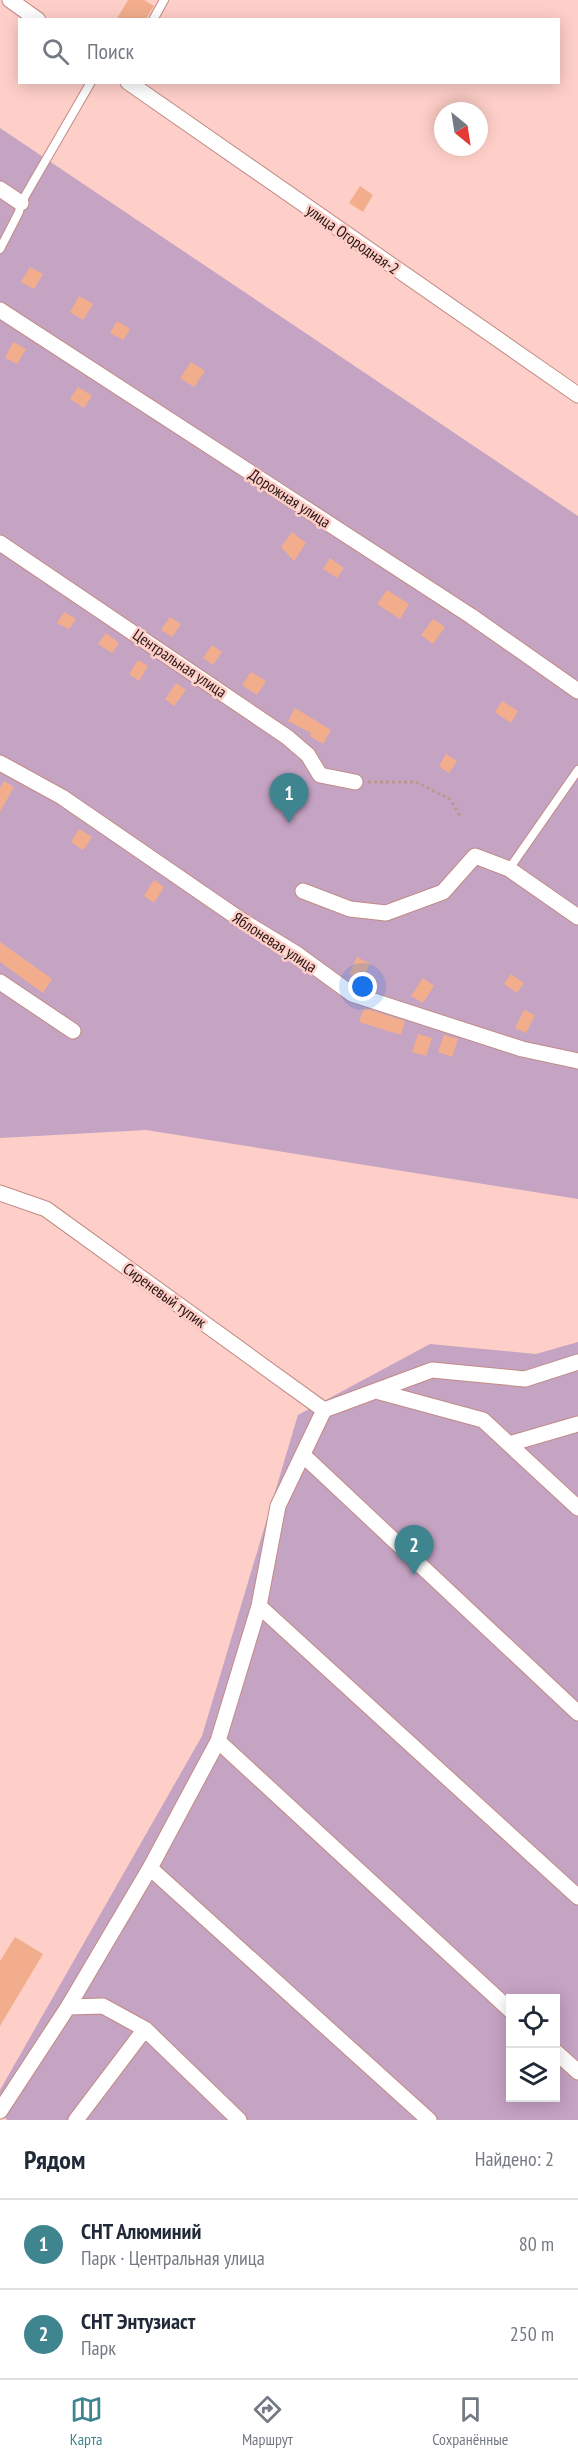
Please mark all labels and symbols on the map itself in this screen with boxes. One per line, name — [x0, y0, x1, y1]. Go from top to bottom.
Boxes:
north arrow — [434, 102, 488, 156]
street label: улица Огородная-2 — [303, 200, 403, 278]
street label: Дорожная улица — [245, 464, 335, 532]
street label: Центральная улица — [129, 624, 231, 702]
pin: 1 — [270, 774, 308, 823]
street label: Яблоневая улица — [229, 907, 321, 977]
your location — [348, 972, 377, 1001]
street label: Сиреневый тупик — [119, 1258, 211, 1332]
pin: 2 — [394, 1526, 434, 1575]

